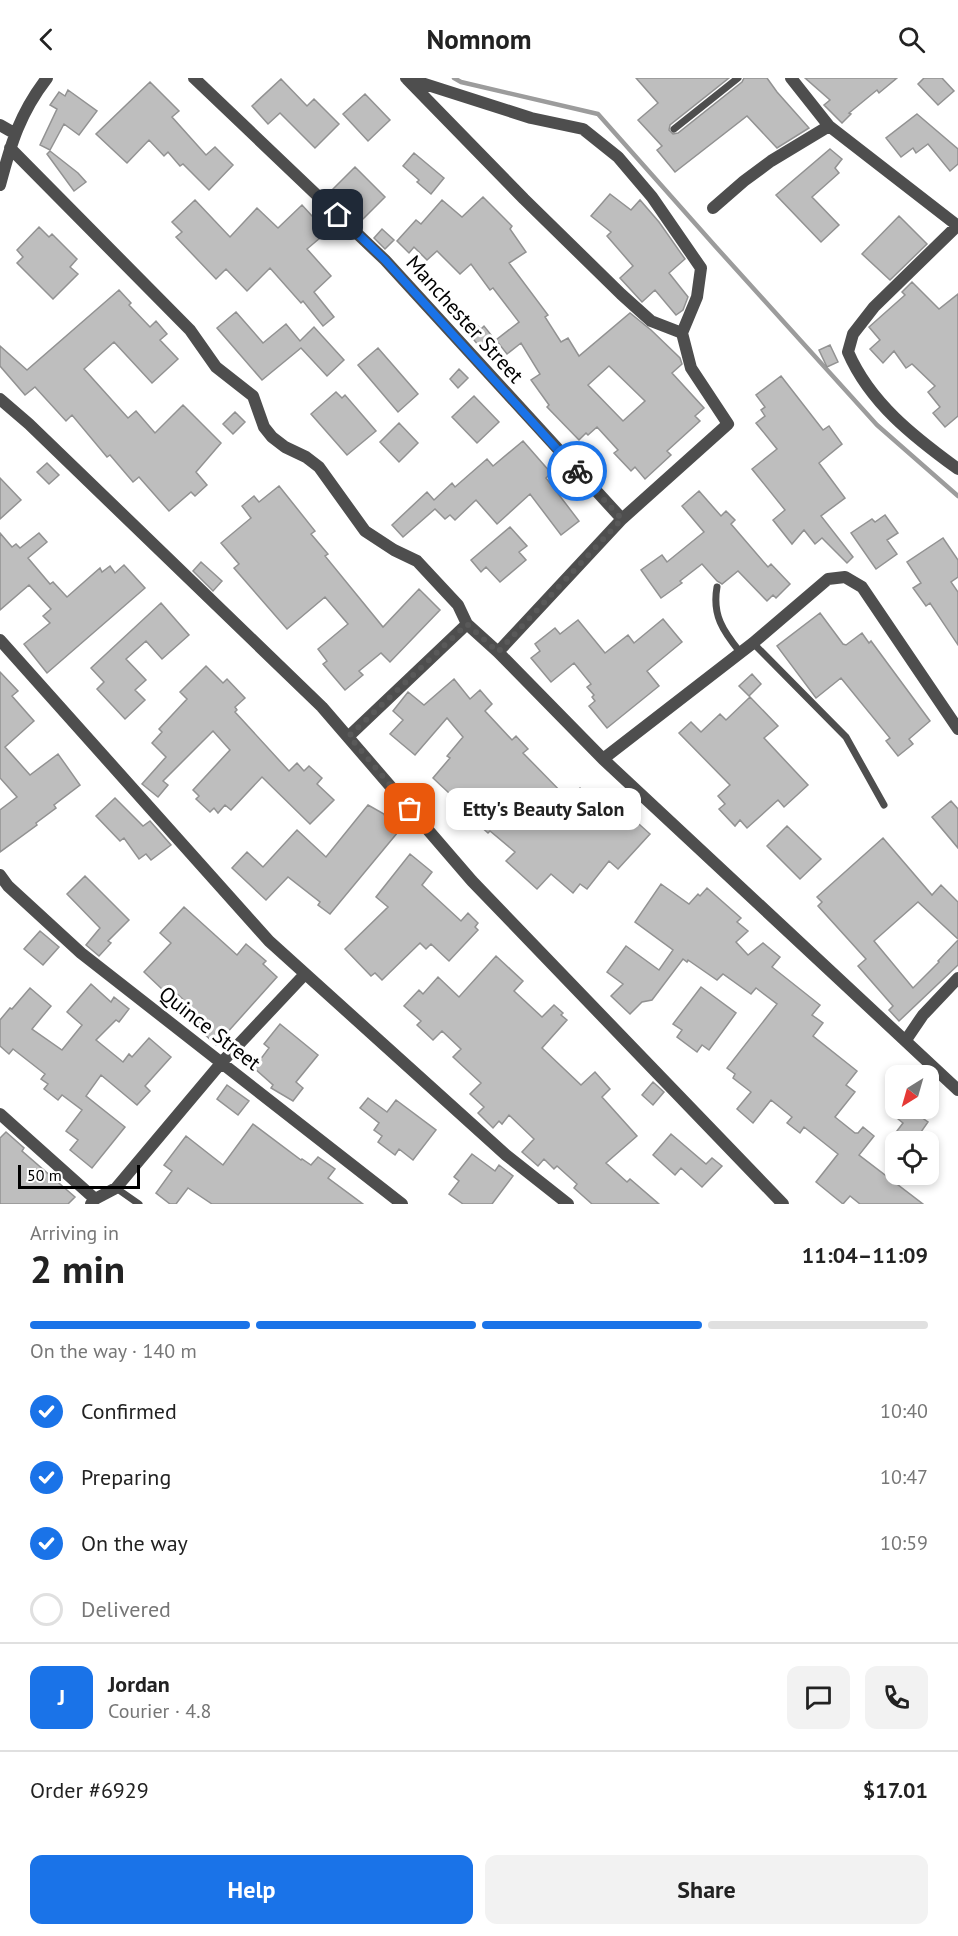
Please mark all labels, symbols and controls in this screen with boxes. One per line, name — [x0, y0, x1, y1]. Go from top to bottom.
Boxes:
text: Nomnom — [427, 22, 531, 56]
icon: back — [30, 23, 63, 56]
icon: search — [895, 23, 928, 56]
pin — [312, 189, 363, 240]
icon: home — [321, 198, 354, 231]
street label: Manchester Street — [400, 249, 530, 389]
courier — [547, 441, 607, 501]
icon: bike — [561, 455, 594, 488]
pin — [384, 783, 435, 834]
callout: Etty's Beauty Salon — [446, 788, 641, 830]
icon: bag — [393, 792, 426, 825]
text: Etty's Beauty Salon — [463, 796, 624, 822]
street label: Quince Street — [154, 980, 266, 1076]
north arrow — [885, 1065, 939, 1119]
map controls — [885, 1065, 939, 1185]
button: locate — [885, 1131, 939, 1185]
scale bar — [18, 1162, 140, 1190]
text: 50 m — [27, 1165, 62, 1185]
text: Arriving in — [30, 1220, 119, 1246]
text: 11:04–11:09 — [802, 1241, 928, 1269]
text: 2 min — [30, 1243, 125, 1294]
text: On the way · 140 m — [30, 1338, 197, 1364]
icon: check — [30, 1395, 63, 1428]
text: Confirmed — [81, 1397, 177, 1425]
text: 10:40 — [880, 1398, 928, 1424]
icon: check — [30, 1461, 63, 1494]
text: Preparing — [81, 1463, 171, 1491]
text: 10:47 — [880, 1464, 928, 1490]
icon: check — [30, 1527, 63, 1560]
text: On the way — [81, 1529, 188, 1557]
text: 10:59 — [880, 1530, 928, 1556]
text: Delivered — [81, 1595, 171, 1623]
button: chat — [787, 1666, 850, 1729]
button: phone — [865, 1666, 928, 1729]
text: Jordan — [108, 1670, 170, 1698]
text: J — [58, 1683, 65, 1711]
text: Courier · 4.8 — [108, 1698, 211, 1724]
text: Order #6929 — [30, 1776, 149, 1804]
text: $17.01 — [863, 1776, 928, 1804]
button: Help — [30, 1855, 473, 1924]
button: Share — [485, 1855, 928, 1924]

